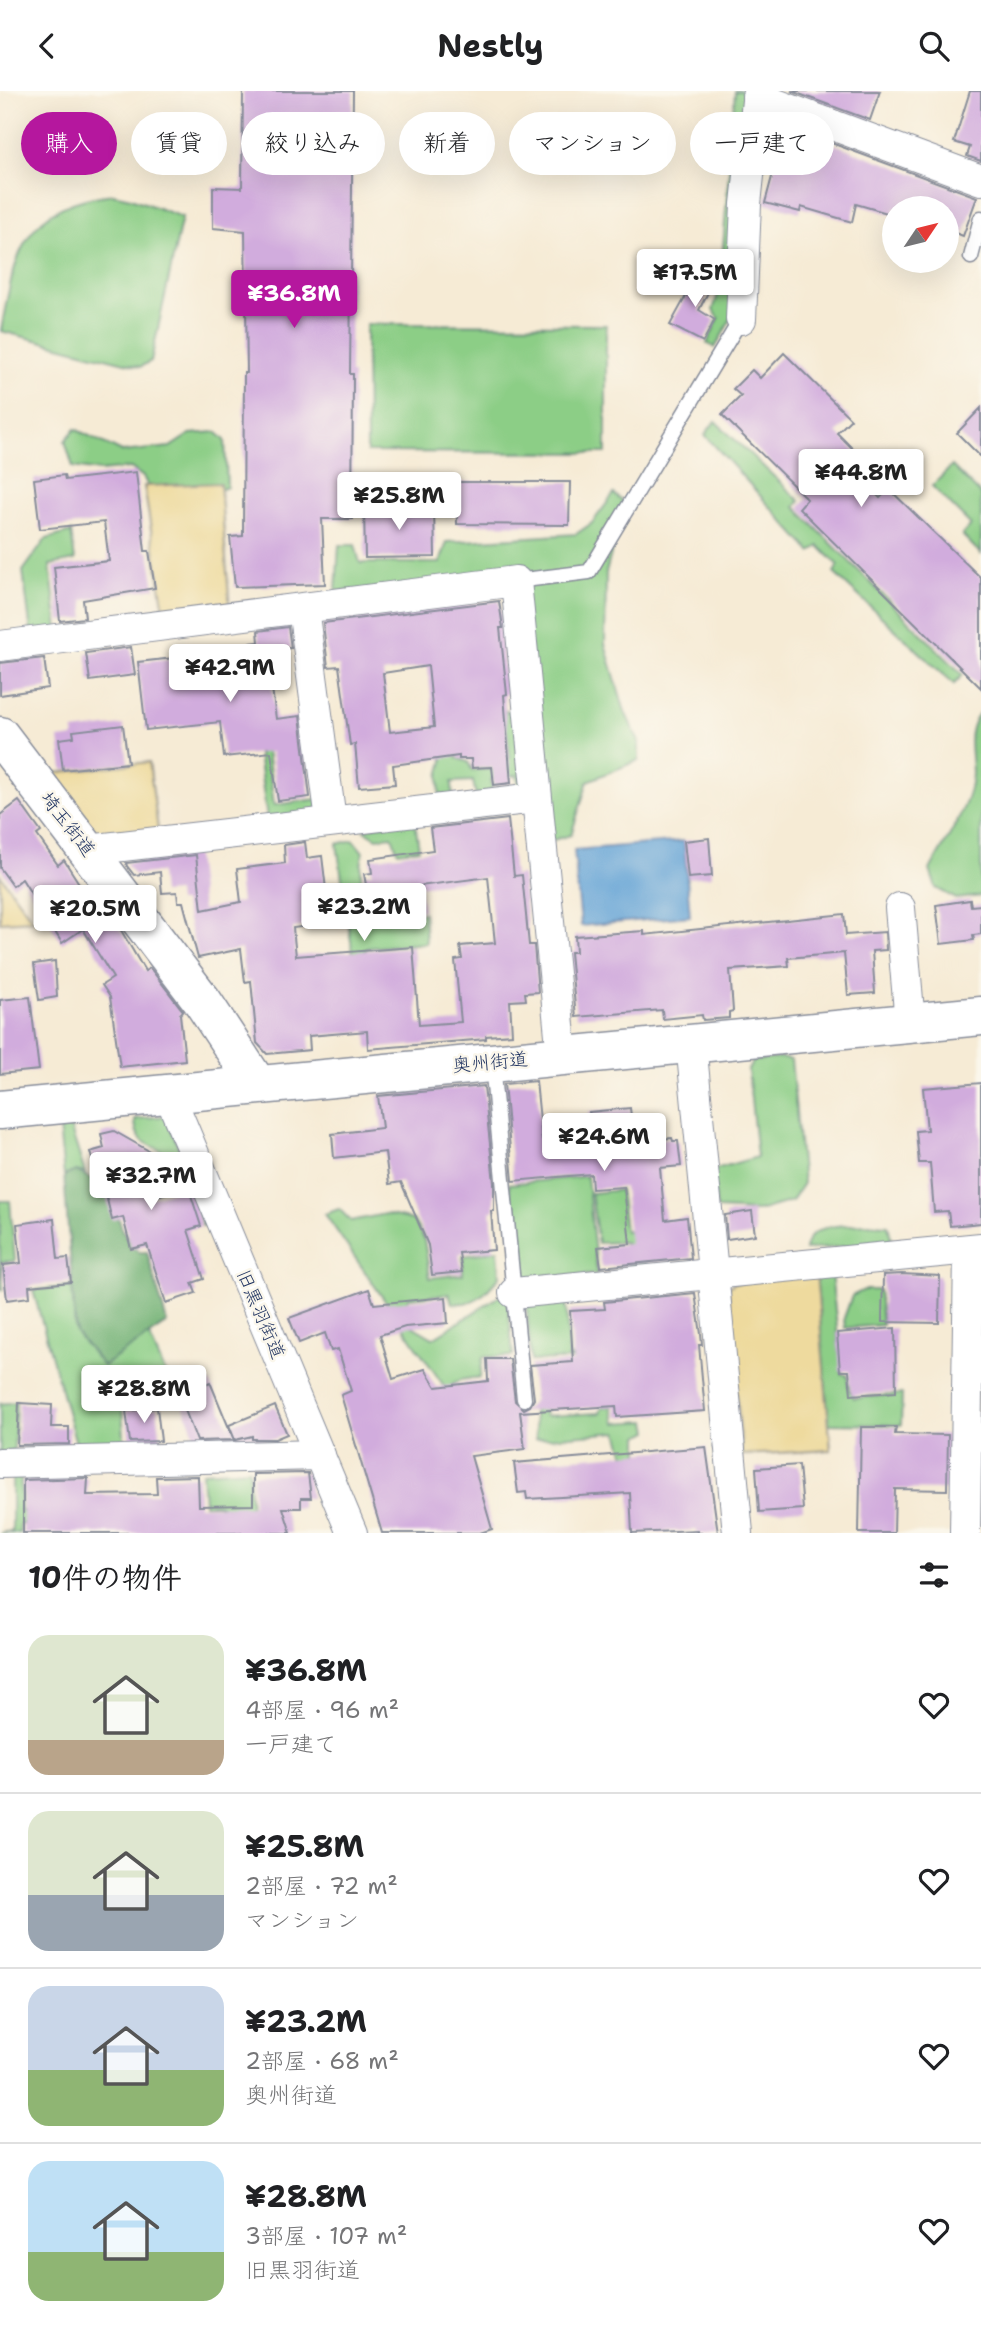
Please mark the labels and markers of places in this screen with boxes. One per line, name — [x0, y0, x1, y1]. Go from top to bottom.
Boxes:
pin: ¥17.5M — [638, 249, 752, 309]
pin: ¥36.8M — [237, 271, 351, 330]
pin: ¥44.8M — [804, 449, 918, 509]
pin: ¥25.8M — [342, 473, 456, 532]
pin: ¥42.9M — [173, 645, 287, 704]
pin: ¥23.2M — [307, 883, 421, 943]
pin: ¥20.5M — [38, 885, 152, 945]
pin: ¥24.6M — [547, 1114, 661, 1173]
pin: ¥32.7M — [94, 1153, 208, 1212]
pin: ¥28.8M — [87, 1365, 201, 1425]

